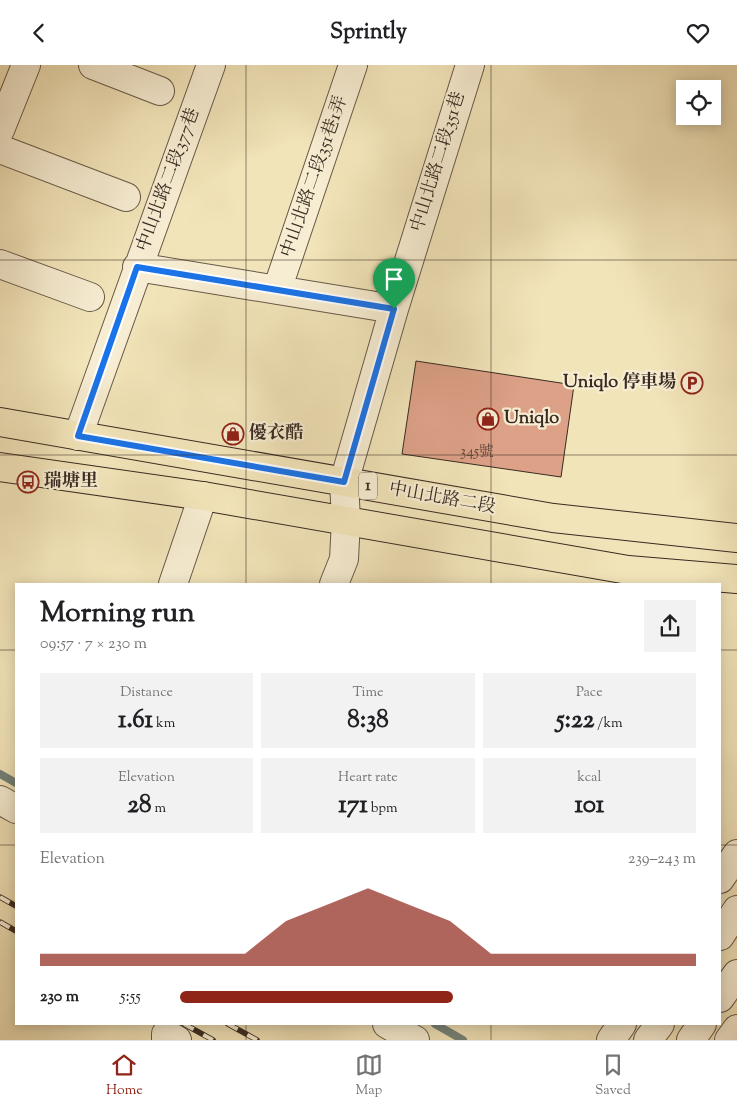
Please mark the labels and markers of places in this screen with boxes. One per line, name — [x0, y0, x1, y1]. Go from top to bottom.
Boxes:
pin — [373, 258, 415, 309]
place label: Uniqlo 停車場 — [563, 370, 676, 396]
parking icon: Uniqlo 停車場 — [680, 371, 704, 395]
place label: Uniqlo — [504, 406, 559, 432]
shop icon: Uniqlo — [476, 407, 500, 431]
place label: 優衣酷 — [249, 421, 304, 447]
shop icon: 優衣酷 — [221, 422, 245, 446]
place label: 瑞塘里 — [44, 469, 98, 495]
bus stop icon: 瑞塘里 — [16, 470, 40, 494]

